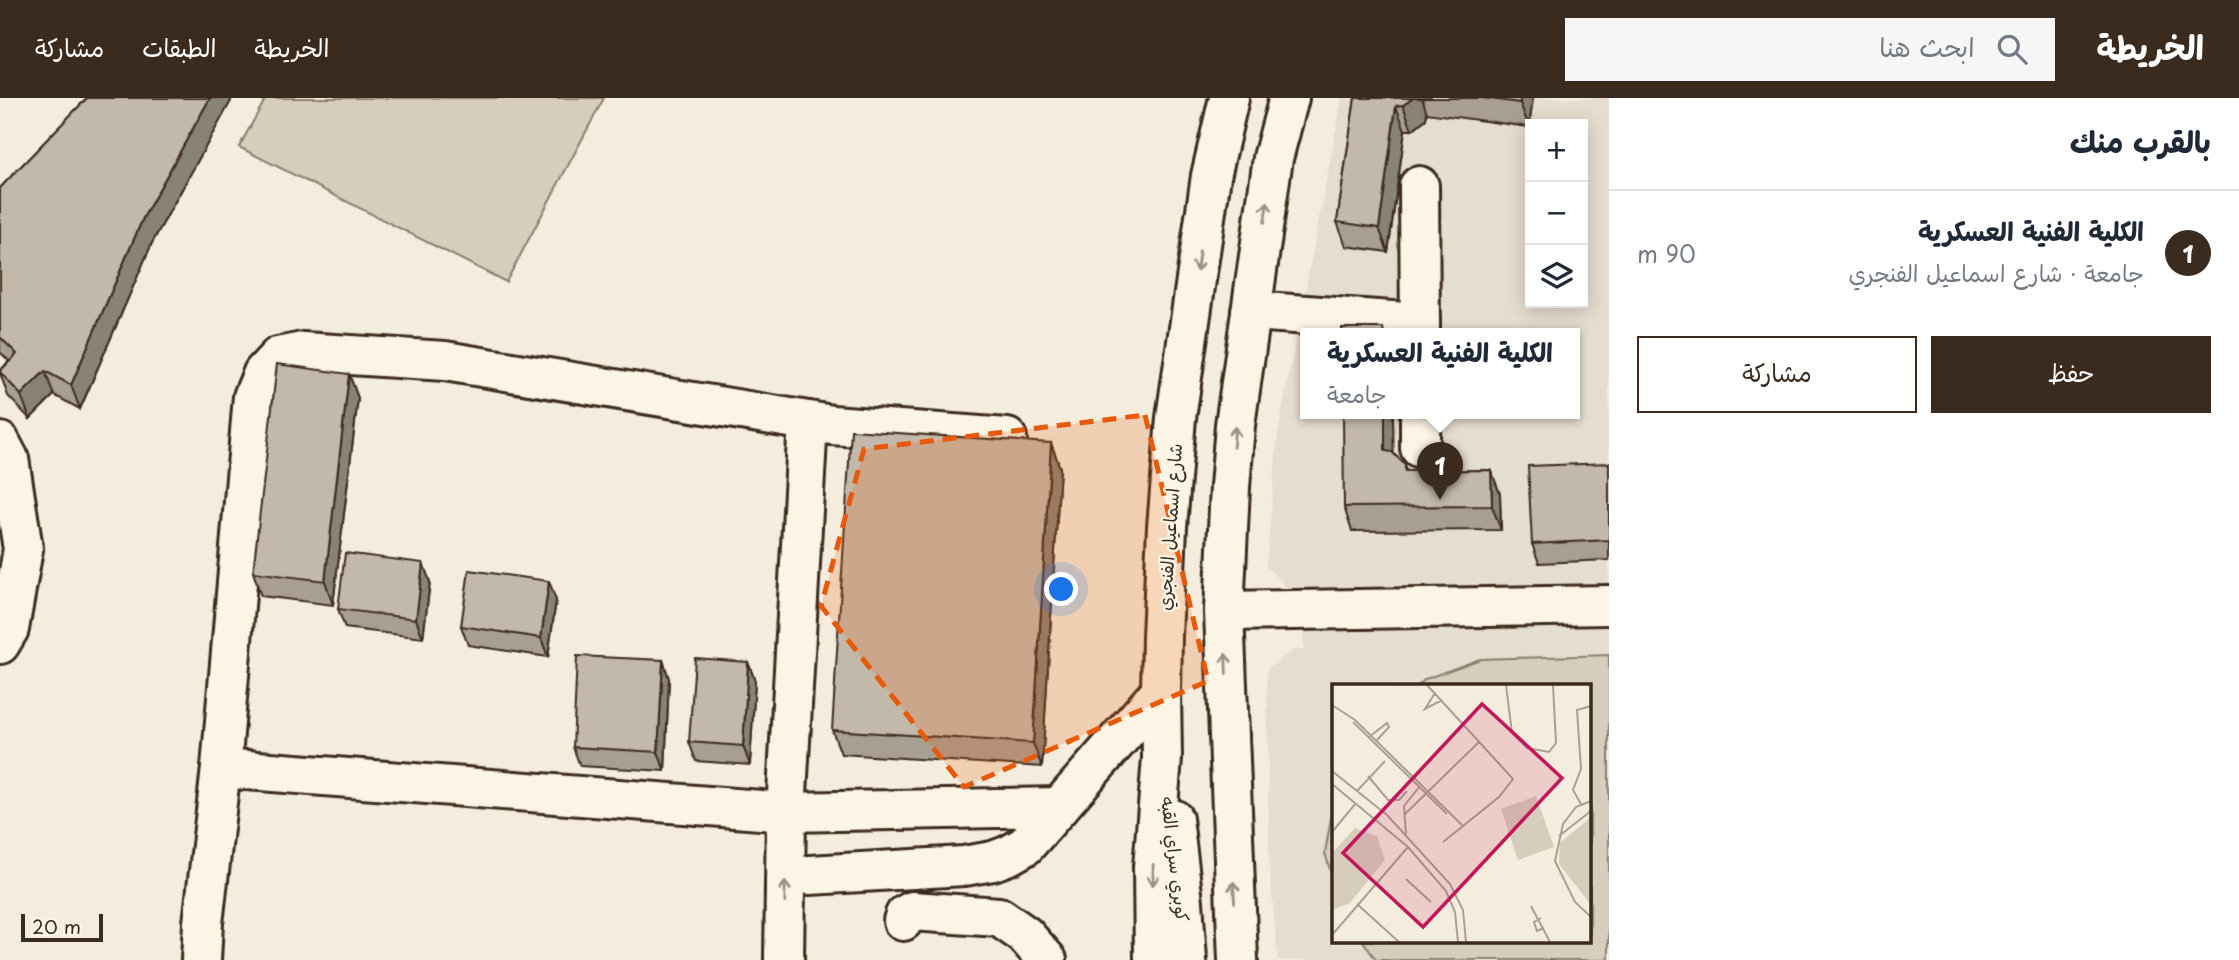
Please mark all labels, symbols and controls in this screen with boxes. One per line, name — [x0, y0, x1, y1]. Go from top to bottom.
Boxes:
search box — [1565, 18, 2055, 81]
text: الخريطة — [2097, 21, 2204, 71]
text: ابحث هنا — [1879, 27, 1975, 66]
text: مشاركة — [35, 29, 104, 65]
text: الطبقات — [142, 29, 217, 65]
text: الخريطة — [255, 29, 329, 65]
icon: search — [1993, 30, 2031, 68]
text: بالقرب منك — [2070, 118, 2211, 163]
map controls — [1525, 119, 1588, 308]
button: + — [1525, 119, 1588, 182]
button: − — [1525, 182, 1588, 245]
one-way arrow — [1259, 201, 1272, 224]
text: الكلية الفنية العسكرية — [1918, 211, 2144, 250]
text: 90 m — [1637, 236, 1696, 271]
text: 1 — [2183, 236, 2194, 271]
button: layers — [1525, 245, 1588, 308]
one-way arrow — [1192, 249, 1205, 272]
text: جامعة · شارع اسماعيل الفنجري — [1849, 255, 2144, 290]
popup — [1300, 328, 1580, 419]
text: الكلية الفنية العسكرية — [1327, 332, 1553, 371]
button: مشاركة — [1637, 336, 1917, 413]
button: حفظ — [1931, 336, 2211, 413]
text: جامعة — [1327, 376, 1387, 411]
one-way arrow — [1228, 427, 1241, 449]
street label: شارع اسماعيل الفنجري — [1150, 442, 1189, 612]
pin: 1 — [1417, 442, 1463, 500]
your location — [1044, 572, 1078, 606]
one-way arrow — [1219, 653, 1233, 676]
inset map — [1332, 684, 1591, 942]
street label: كوبري سراي القبه — [1154, 795, 1197, 923]
one-way arrow — [1146, 863, 1159, 886]
one-way arrow — [778, 881, 792, 904]
one-way arrow — [1227, 881, 1240, 904]
scale bar — [21, 911, 103, 943]
text: 20 m — [32, 912, 81, 940]

